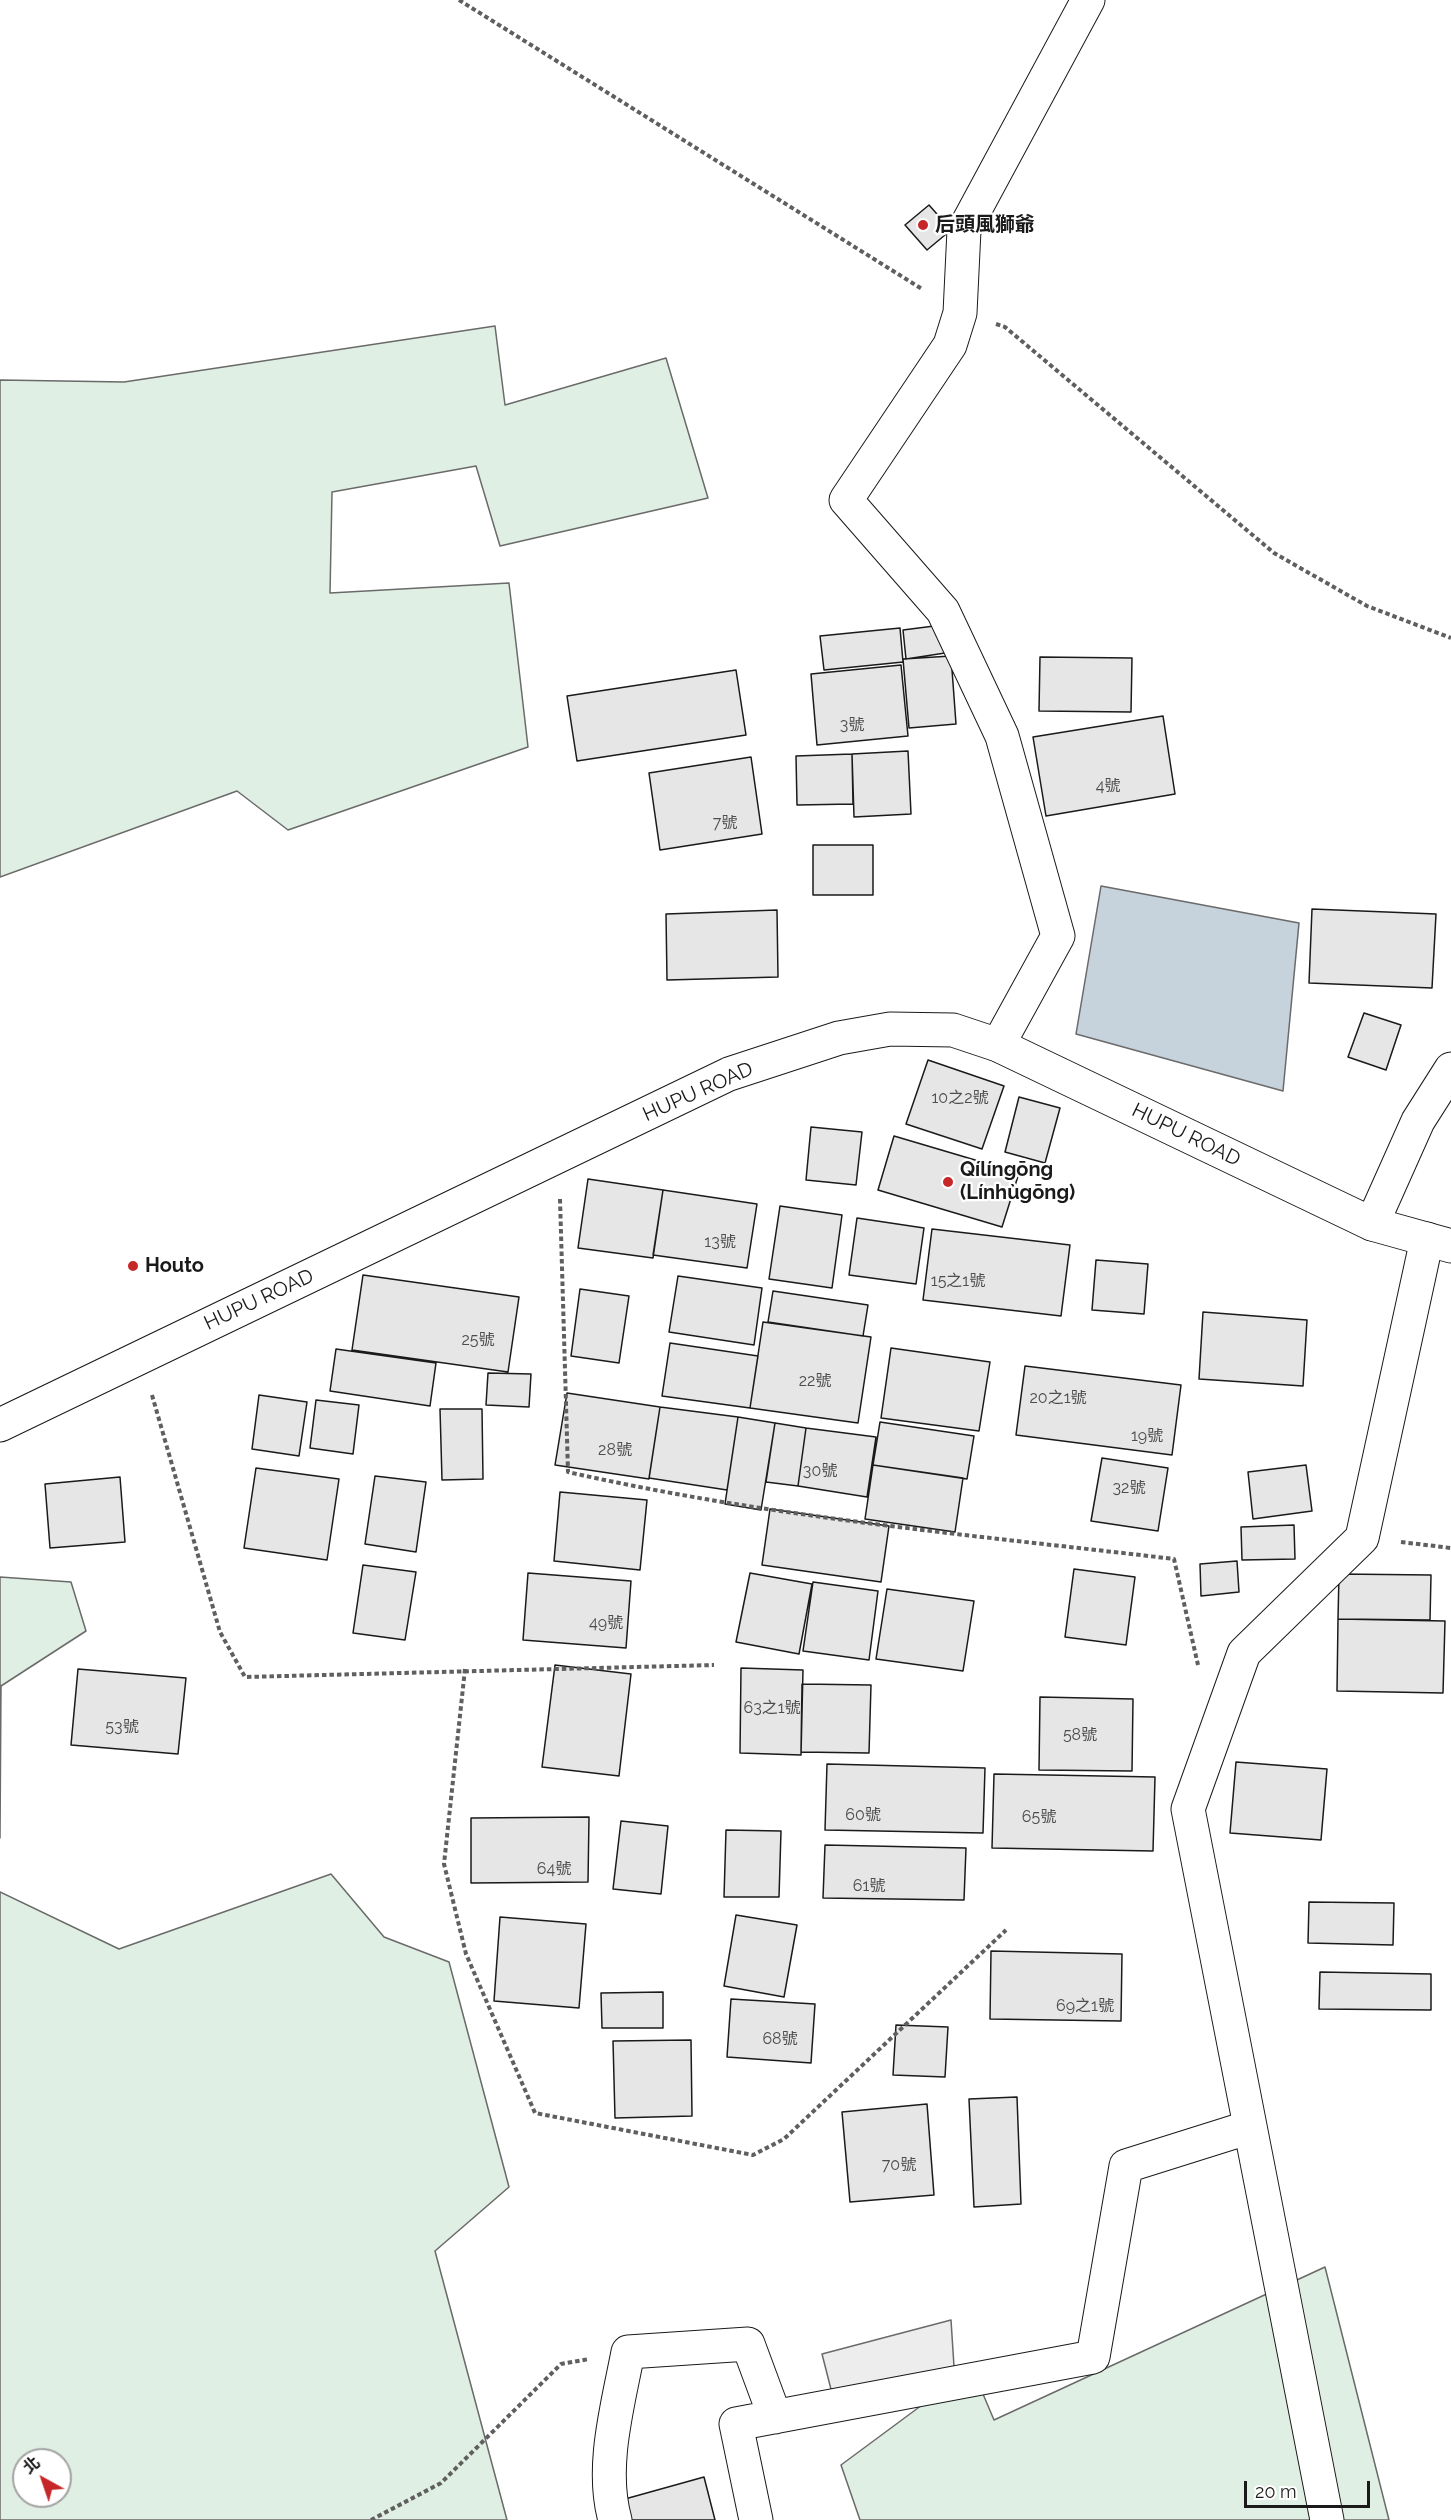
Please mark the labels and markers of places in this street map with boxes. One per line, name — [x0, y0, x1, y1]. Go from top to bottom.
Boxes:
place label: 后頭風獅爺 — [935, 213, 1035, 237]
marker: 后頭風獅爺 — [916, 218, 930, 232]
place label: Qílíngōng (Línhùgōng) — [960, 1158, 1075, 1205]
marker: Qílíngōng (Línhùgōng) — [941, 1175, 955, 1189]
place label: Houto — [145, 1254, 204, 1278]
marker: Houto — [126, 1259, 140, 1273]

